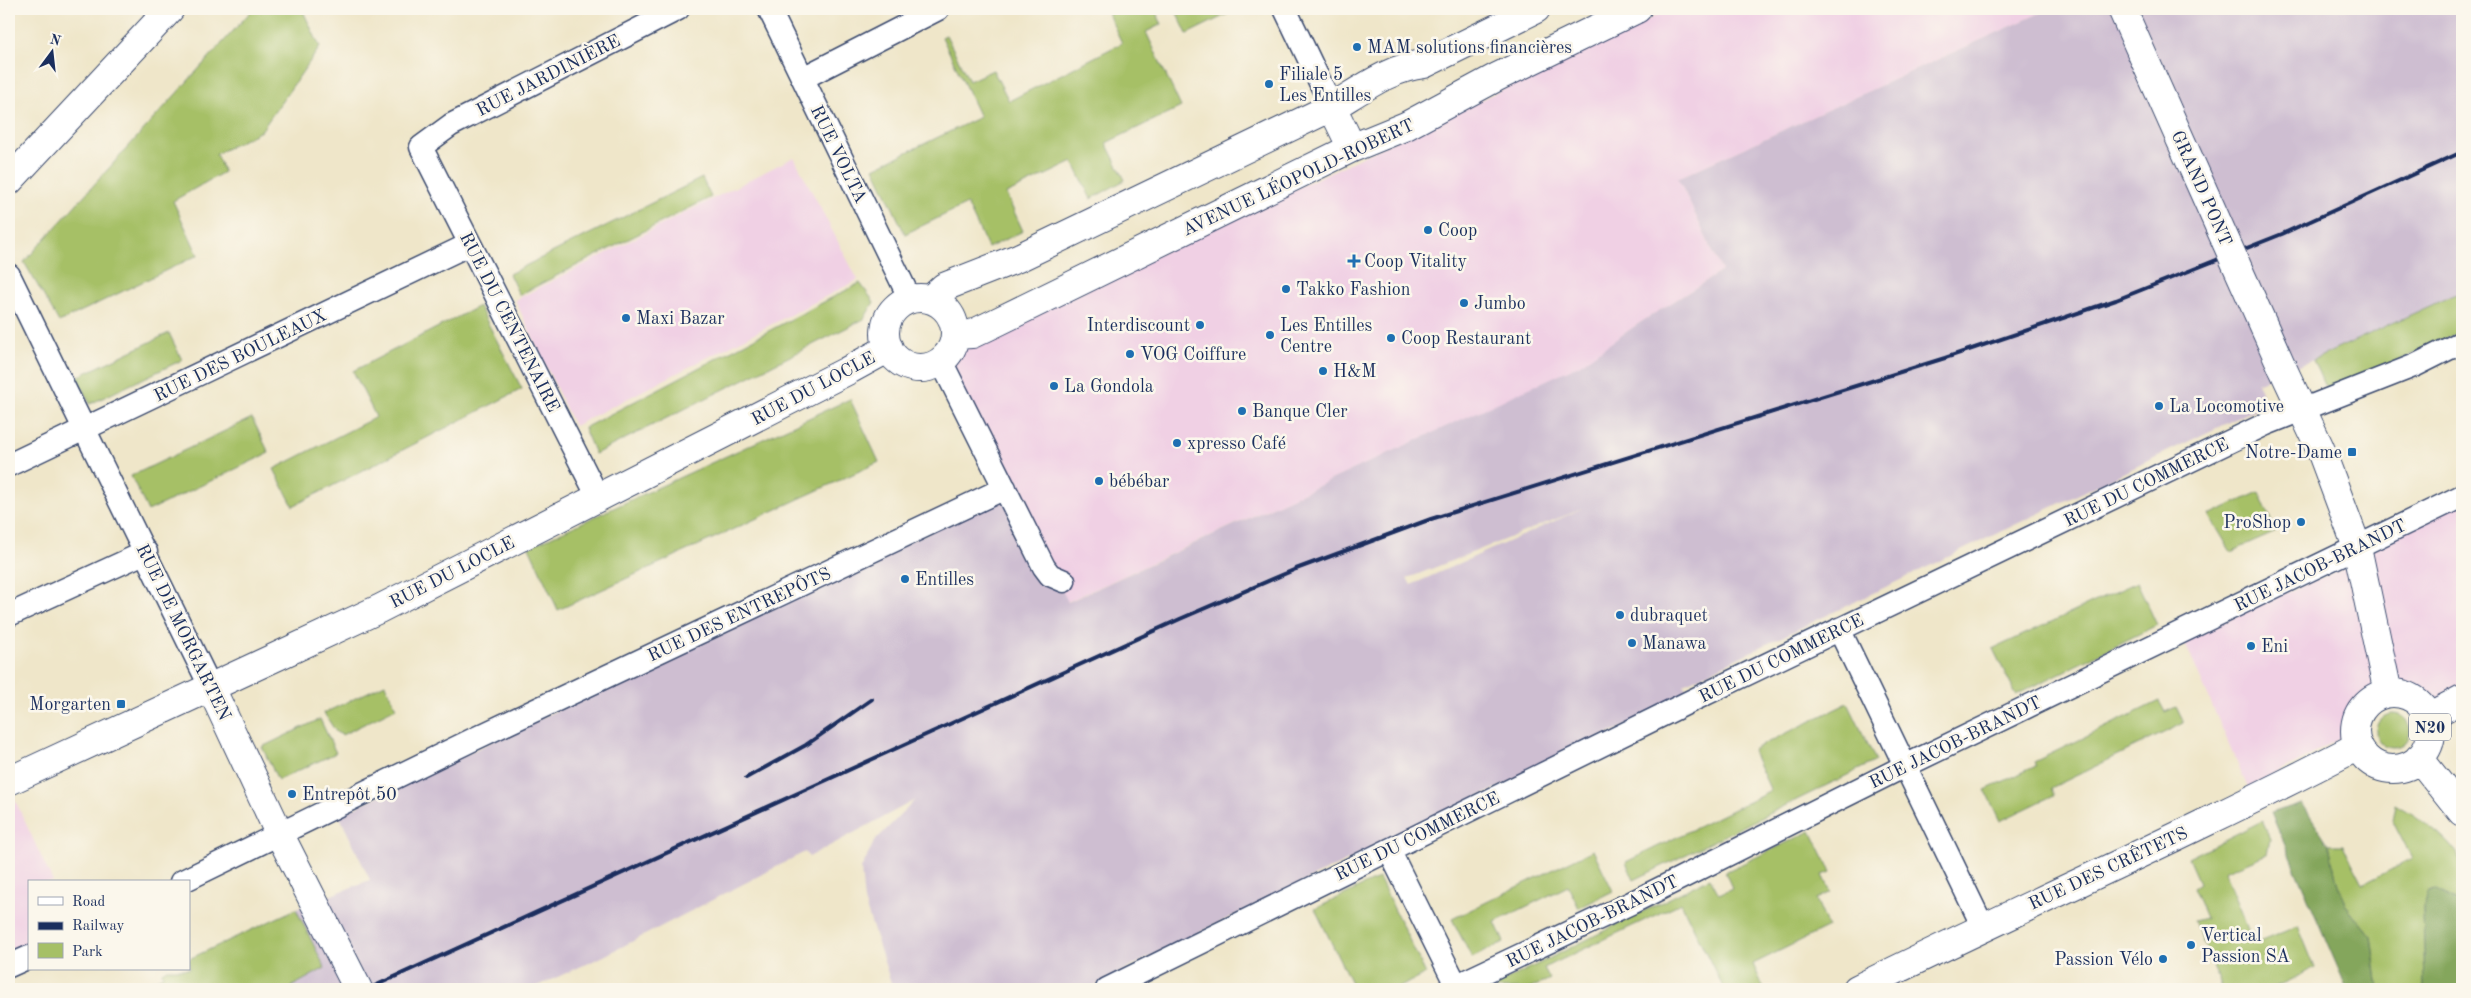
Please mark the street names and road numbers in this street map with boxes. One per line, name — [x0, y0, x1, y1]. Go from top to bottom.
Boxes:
street label: RUE JARDINIÈRE — [472, 28, 623, 120]
street label: RUE VOLTA — [807, 103, 870, 206]
street label: AVENUE LÉOPOLD-ROBERT — [1178, 113, 1417, 240]
street label: GRAND PONT — [2168, 128, 2235, 249]
street label: RUE DU CENTENAIRE — [456, 230, 562, 415]
street label: RUE DES BOULEAUX — [151, 306, 330, 405]
street label: RUE DU LOCLE — [749, 349, 878, 429]
street label: RUE DU COMMERCE — [2061, 435, 2232, 531]
street label: RUE JACOB-BRANDT — [2232, 516, 2409, 615]
street label: RUE DU LOCLE — [387, 534, 518, 612]
street label: RUE DE MORGARTEN — [132, 541, 234, 724]
street label: RUE DES ENTREPÔTS — [643, 561, 834, 665]
street label: RUE DU COMMERCE — [1696, 611, 1867, 707]
street label: RUE JACOB-BRANDT — [1867, 693, 2044, 792]
road number: N20 — [2409, 714, 2451, 740]
street label: RUE DU COMMERCE — [1332, 789, 1503, 885]
street label: RUE DES CRÊTETS — [2025, 821, 2191, 914]
street label: RUE JACOB-BRANDT — [1504, 872, 1681, 971]

